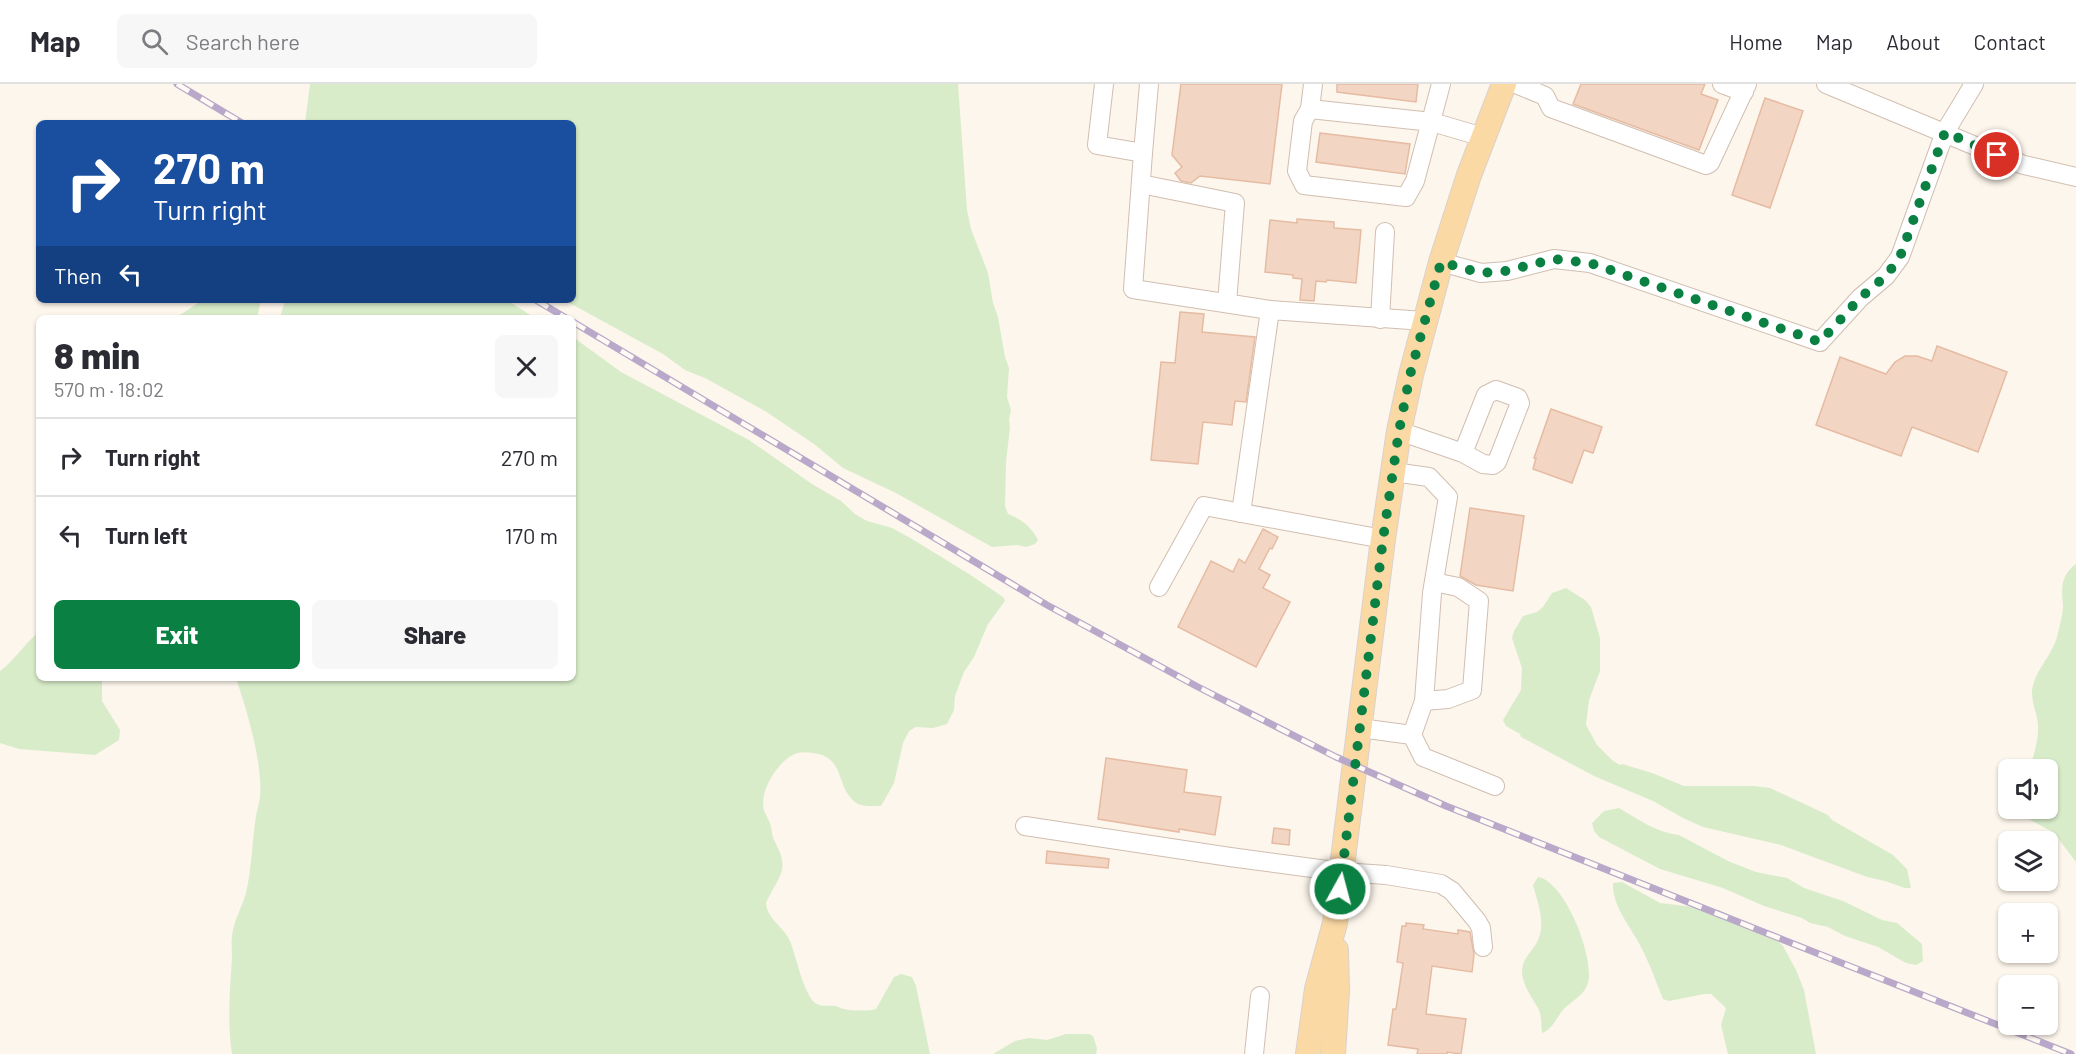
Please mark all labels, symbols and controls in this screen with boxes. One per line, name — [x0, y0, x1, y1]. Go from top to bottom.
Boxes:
search box — [117, 14, 537, 68]
text: Map — [30, 24, 81, 58]
icon: search — [138, 25, 171, 58]
text: Search here — [186, 28, 300, 54]
text: Home — [1729, 29, 1783, 54]
text: Map — [1816, 29, 1853, 54]
text: About — [1886, 29, 1941, 54]
text: Contact — [1974, 29, 2046, 54]
pin — [1971, 129, 2022, 180]
icon: arrive — [1980, 138, 2013, 171]
text: 270 m — [153, 142, 265, 192]
icon: right — [54, 144, 132, 222]
text: Turn right — [153, 193, 267, 225]
icon: left — [114, 258, 147, 291]
text: Then — [54, 262, 102, 288]
text: 8 min — [54, 333, 140, 376]
button: close — [495, 335, 558, 398]
text: 570 m · 18:02 — [54, 377, 164, 401]
icon: right — [54, 441, 87, 474]
text: Turn right — [105, 444, 200, 470]
text: 270 m — [501, 444, 558, 470]
icon: left — [54, 519, 87, 552]
text: Turn left — [105, 522, 188, 548]
text: 170 m — [505, 522, 558, 548]
button: Exit — [54, 600, 300, 669]
button: Share — [312, 600, 558, 669]
map controls — [1998, 759, 2058, 1035]
button: sound — [1998, 759, 2058, 819]
button: layers — [1998, 831, 2058, 891]
position arrow — [1308, 857, 1372, 921]
button: + — [1998, 903, 2058, 963]
button: − — [1998, 975, 2058, 1035]

